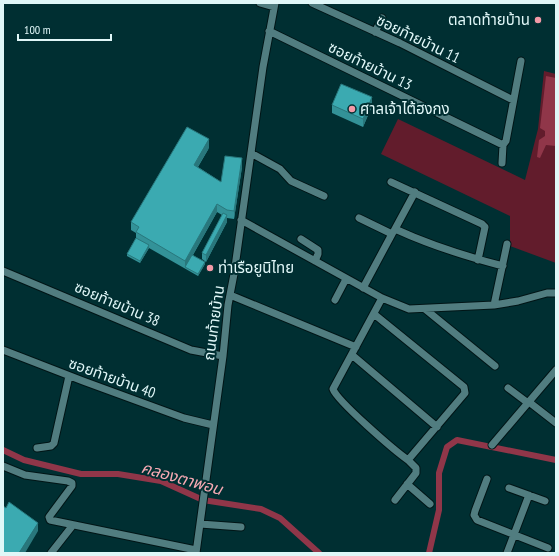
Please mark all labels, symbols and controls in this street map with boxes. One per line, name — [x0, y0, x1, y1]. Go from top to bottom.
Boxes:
street label: ซอยท้ายบ้าน 11 — [373, 10, 463, 67]
place label: ตลาดท้ายบ้าน — [448, 10, 530, 29]
marker: ตลาดท้ายบ้าน — [533, 15, 543, 25]
scale bar — [18, 16, 111, 42]
text: 100 m — [24, 22, 51, 37]
street label: ซอยท้ายบ้าน 13 — [325, 37, 415, 94]
place label: ศาลเจ้าไต้ฮงกง — [360, 99, 450, 118]
marker: ศาลเจ้าไต้ฮงกง — [347, 104, 357, 114]
place label: ท่าเรือยูนิไทย — [218, 258, 294, 277]
marker: ท่าเรือยูนิไทย — [205, 263, 215, 273]
street label: ซอยท้ายบ้าน 38 — [72, 277, 163, 330]
street label: ถนนท้ายบ้าน — [199, 284, 228, 362]
street label: ซอยท้ายบ้าน 40 — [66, 353, 158, 402]
water label: คลองตาพอน — [139, 457, 226, 499]

